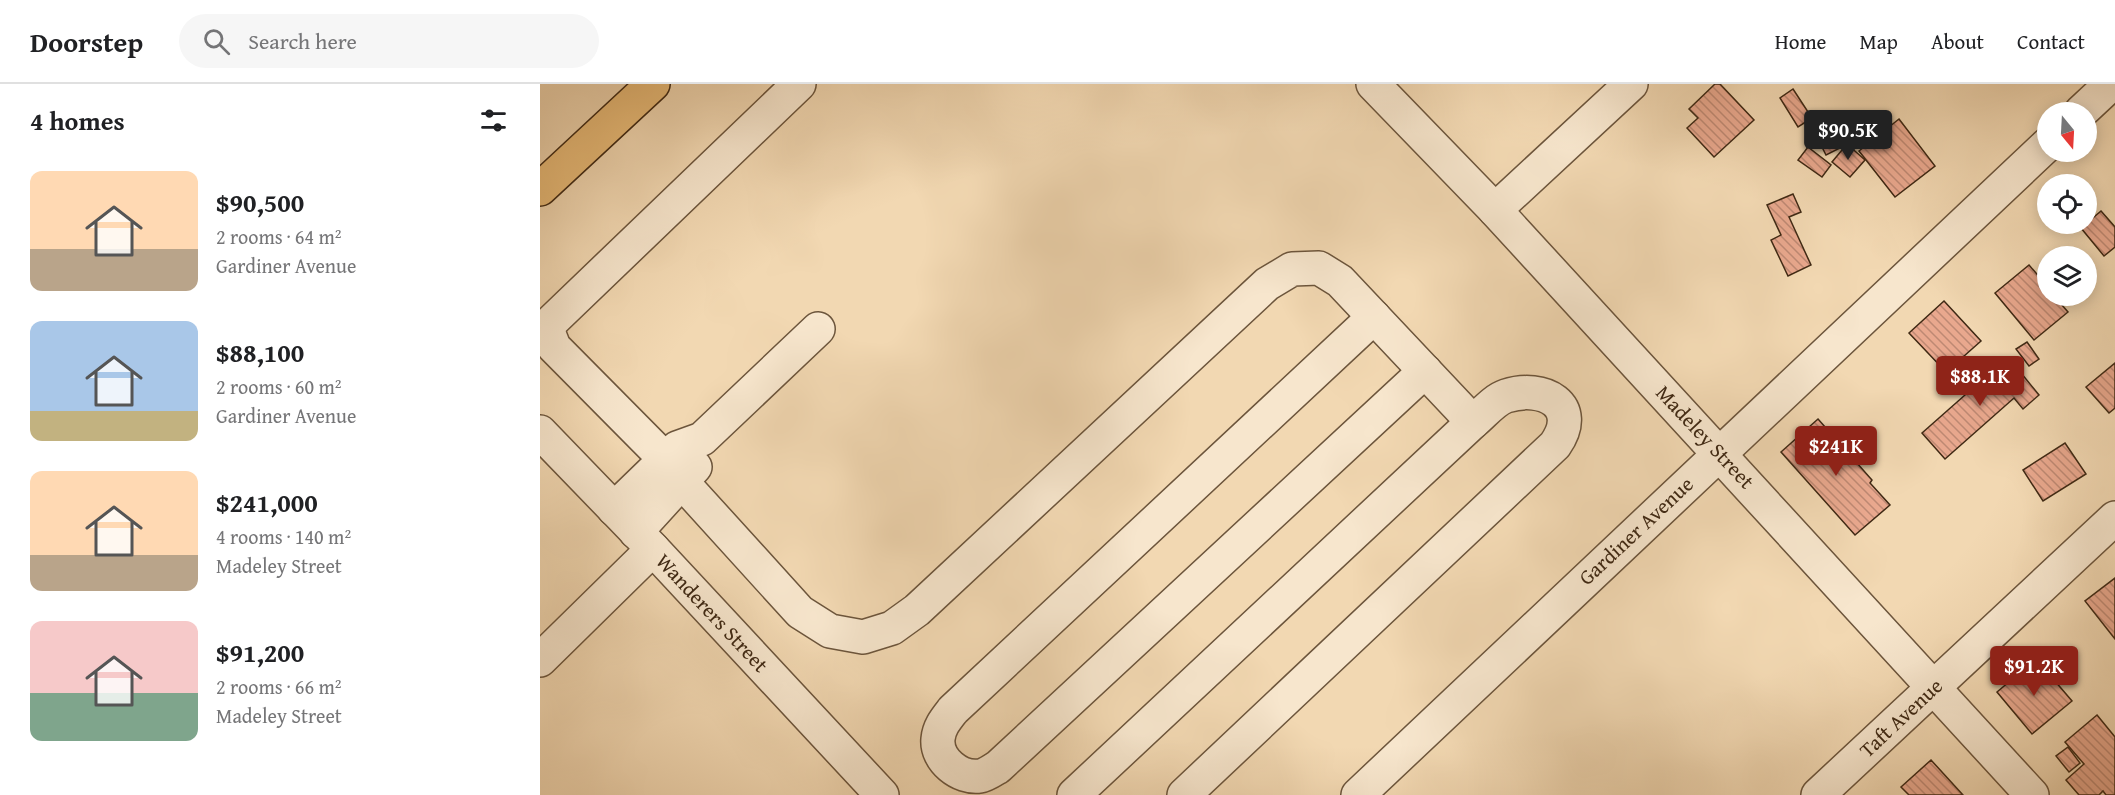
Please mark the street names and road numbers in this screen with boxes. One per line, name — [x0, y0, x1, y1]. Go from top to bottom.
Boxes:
street label: Madeley Street — [1649, 378, 1762, 496]
street label: Gardiner Avenue — [1571, 469, 1700, 592]
street label: Wanderers Street — [649, 546, 776, 680]
street label: Taft Avenue — [1852, 671, 1949, 764]

